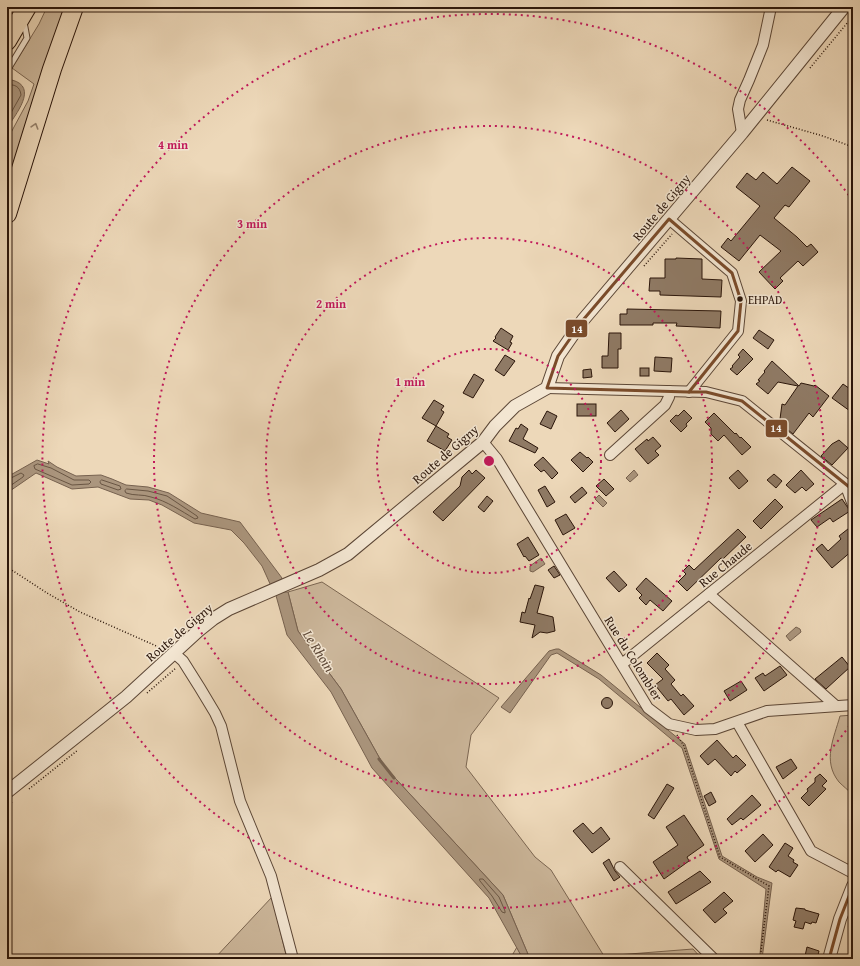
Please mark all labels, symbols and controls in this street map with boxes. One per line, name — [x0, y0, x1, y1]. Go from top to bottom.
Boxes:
one-way arrow — [30, 123, 39, 130]
text: 4 min — [158, 136, 188, 153]
street label: Route de Gigny — [628, 169, 695, 245]
text: 3 min — [237, 215, 267, 232]
place label: EHPAD — [748, 291, 782, 308]
marker: EHPAD — [735, 294, 745, 304]
text: 2 min — [316, 295, 346, 312]
line badge: 14 — [565, 319, 588, 338]
text: 14 — [571, 321, 583, 337]
text: 1 min — [395, 373, 425, 390]
line badge: 14 — [765, 419, 788, 438]
street label: Route de Gigny — [408, 420, 483, 489]
text: 14 — [770, 420, 782, 436]
centre of rings — [482, 454, 496, 468]
street label: Rue Chaude — [694, 537, 756, 592]
street label: Route de Gigny — [142, 598, 217, 666]
street label: Rue du Colombier — [600, 612, 668, 705]
water label: Le Rhoin — [298, 625, 340, 676]

